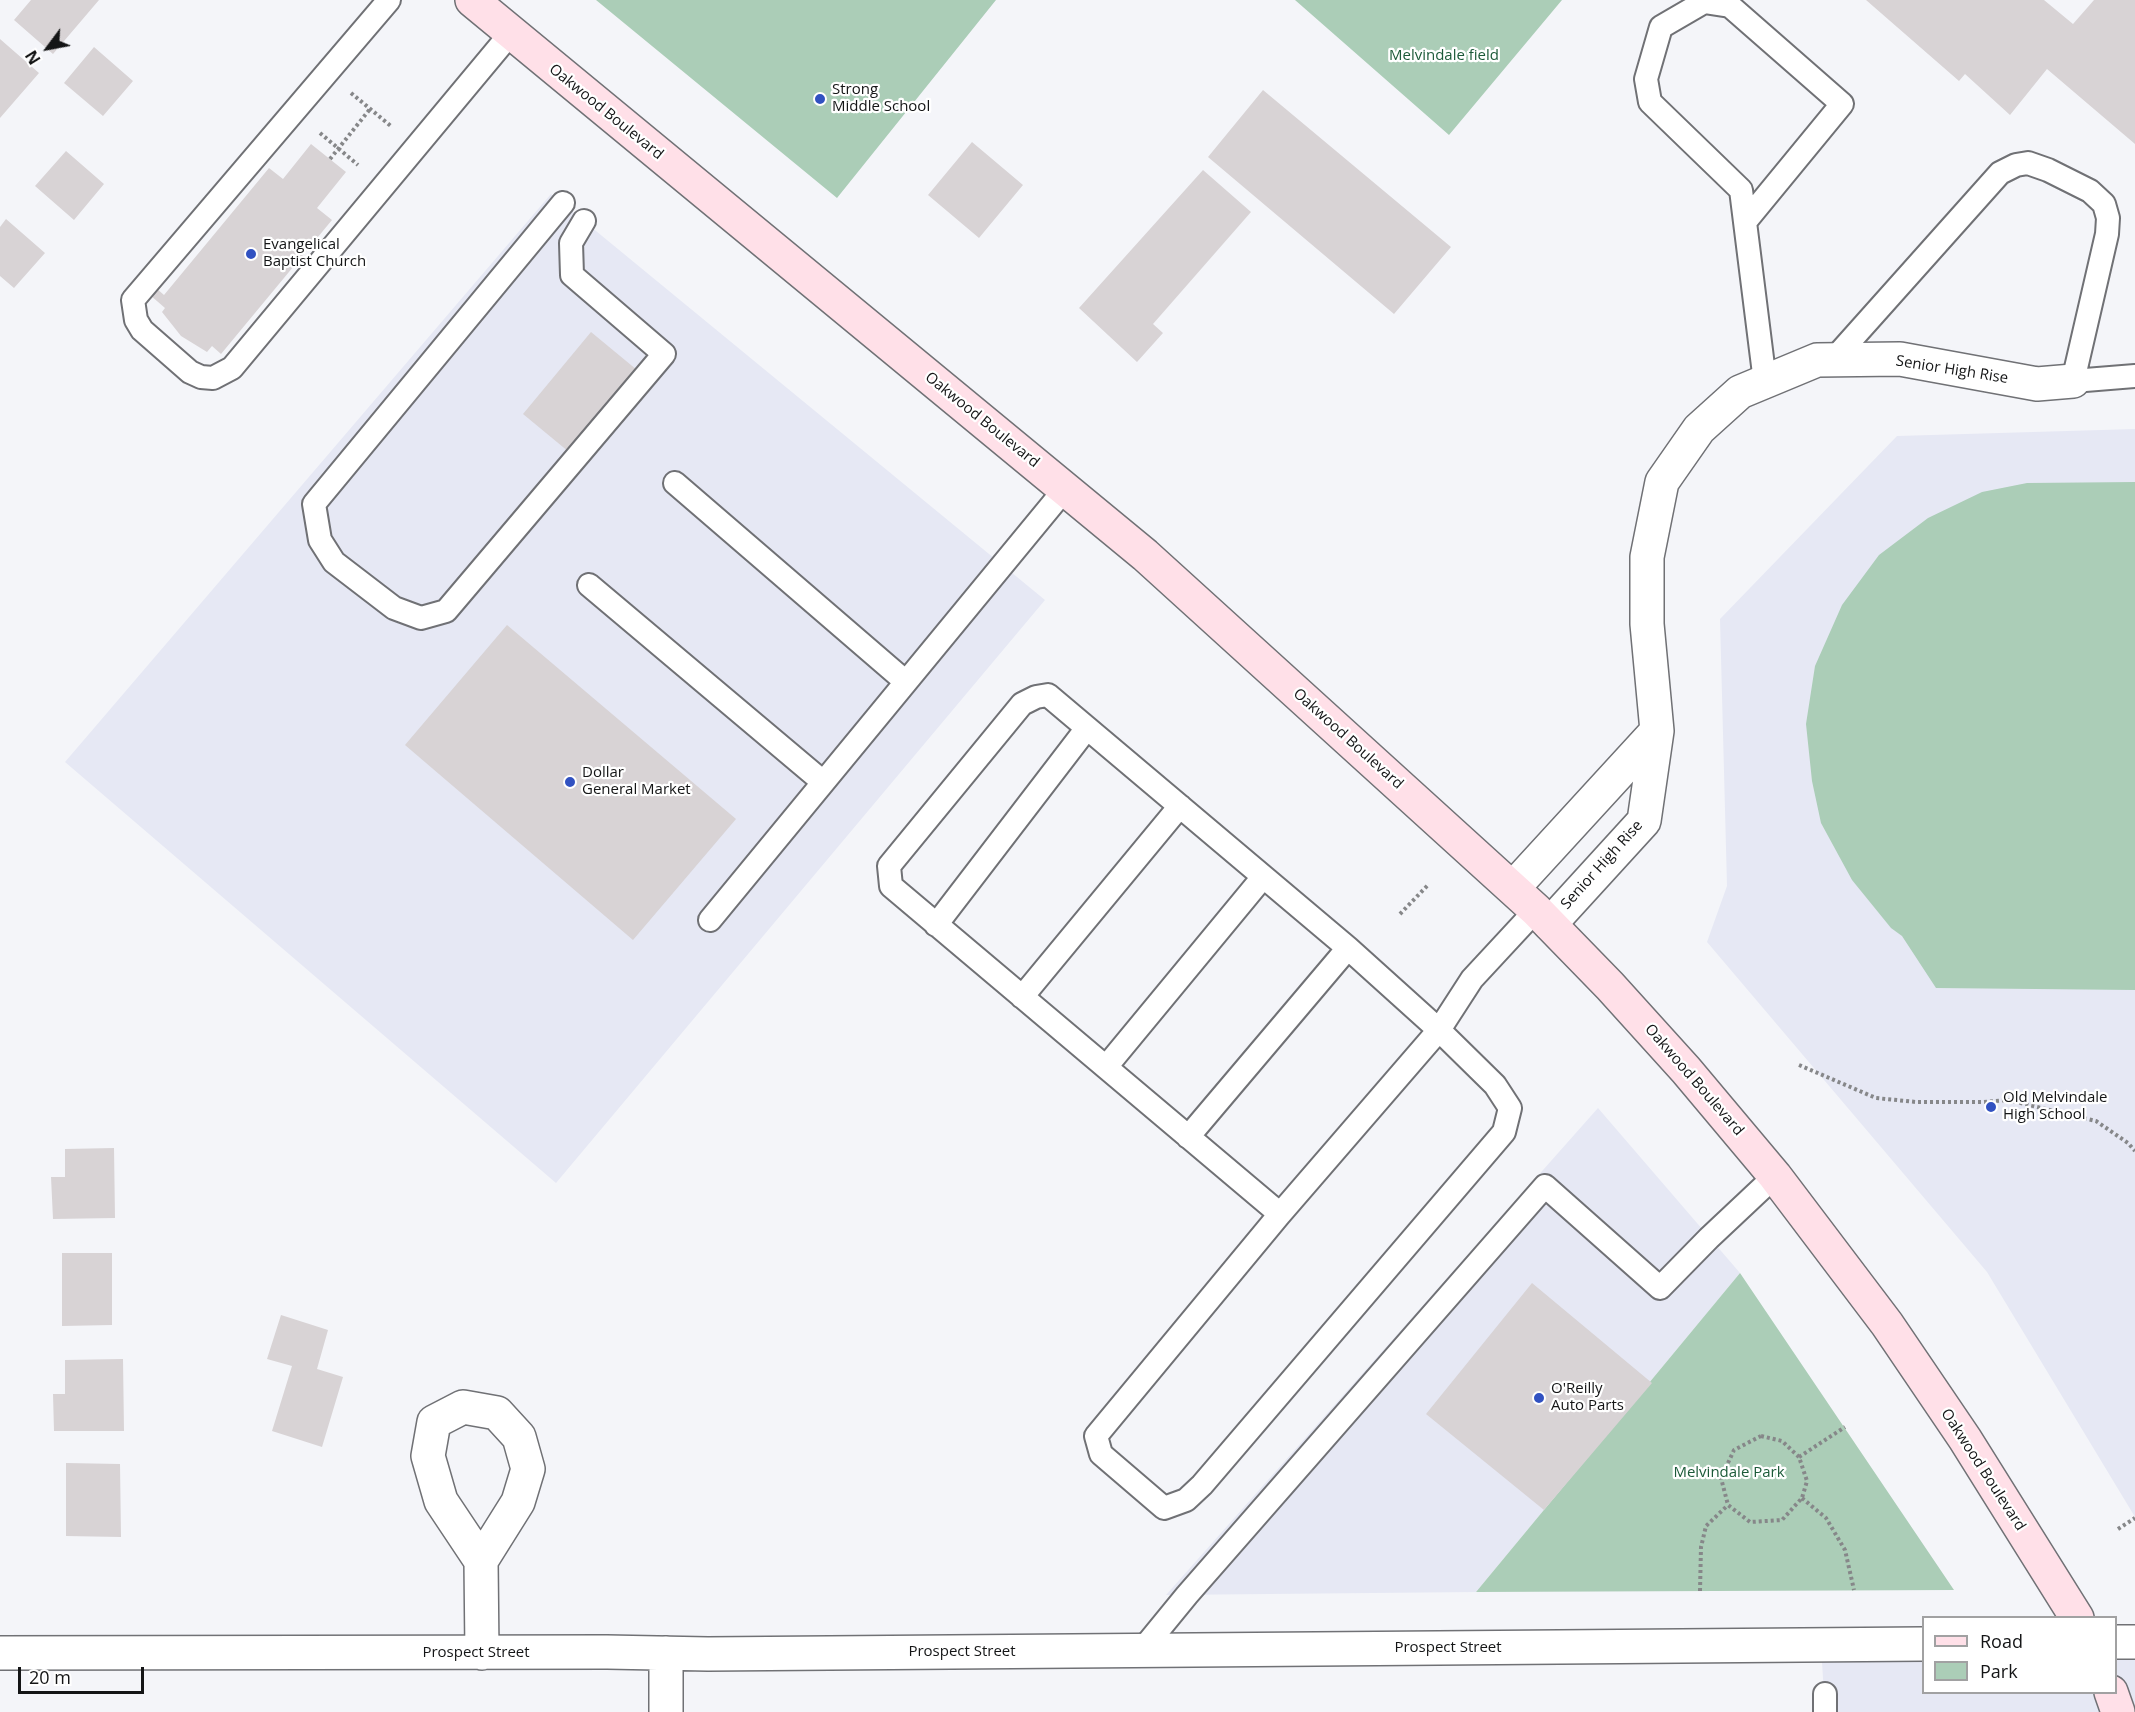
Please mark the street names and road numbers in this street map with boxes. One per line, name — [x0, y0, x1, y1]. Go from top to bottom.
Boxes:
street label: Oakwood Boulevard — [545, 60, 667, 164]
street label: Senior High Rise — [1895, 352, 2009, 388]
street label: Oakwood Boulevard — [921, 368, 1043, 472]
street label: Oakwood Boulevard — [1289, 685, 1407, 793]
street label: Senior High Rise — [1557, 817, 1647, 913]
street label: Oakwood Boulevard — [1641, 1021, 1747, 1139]
street label: Oakwood Boulevard — [1937, 1406, 2029, 1534]
street label: Prospect Street — [1394, 1639, 1502, 1657]
street label: Prospect Street — [908, 1643, 1016, 1661]
street label: Prospect Street — [422, 1644, 530, 1662]

